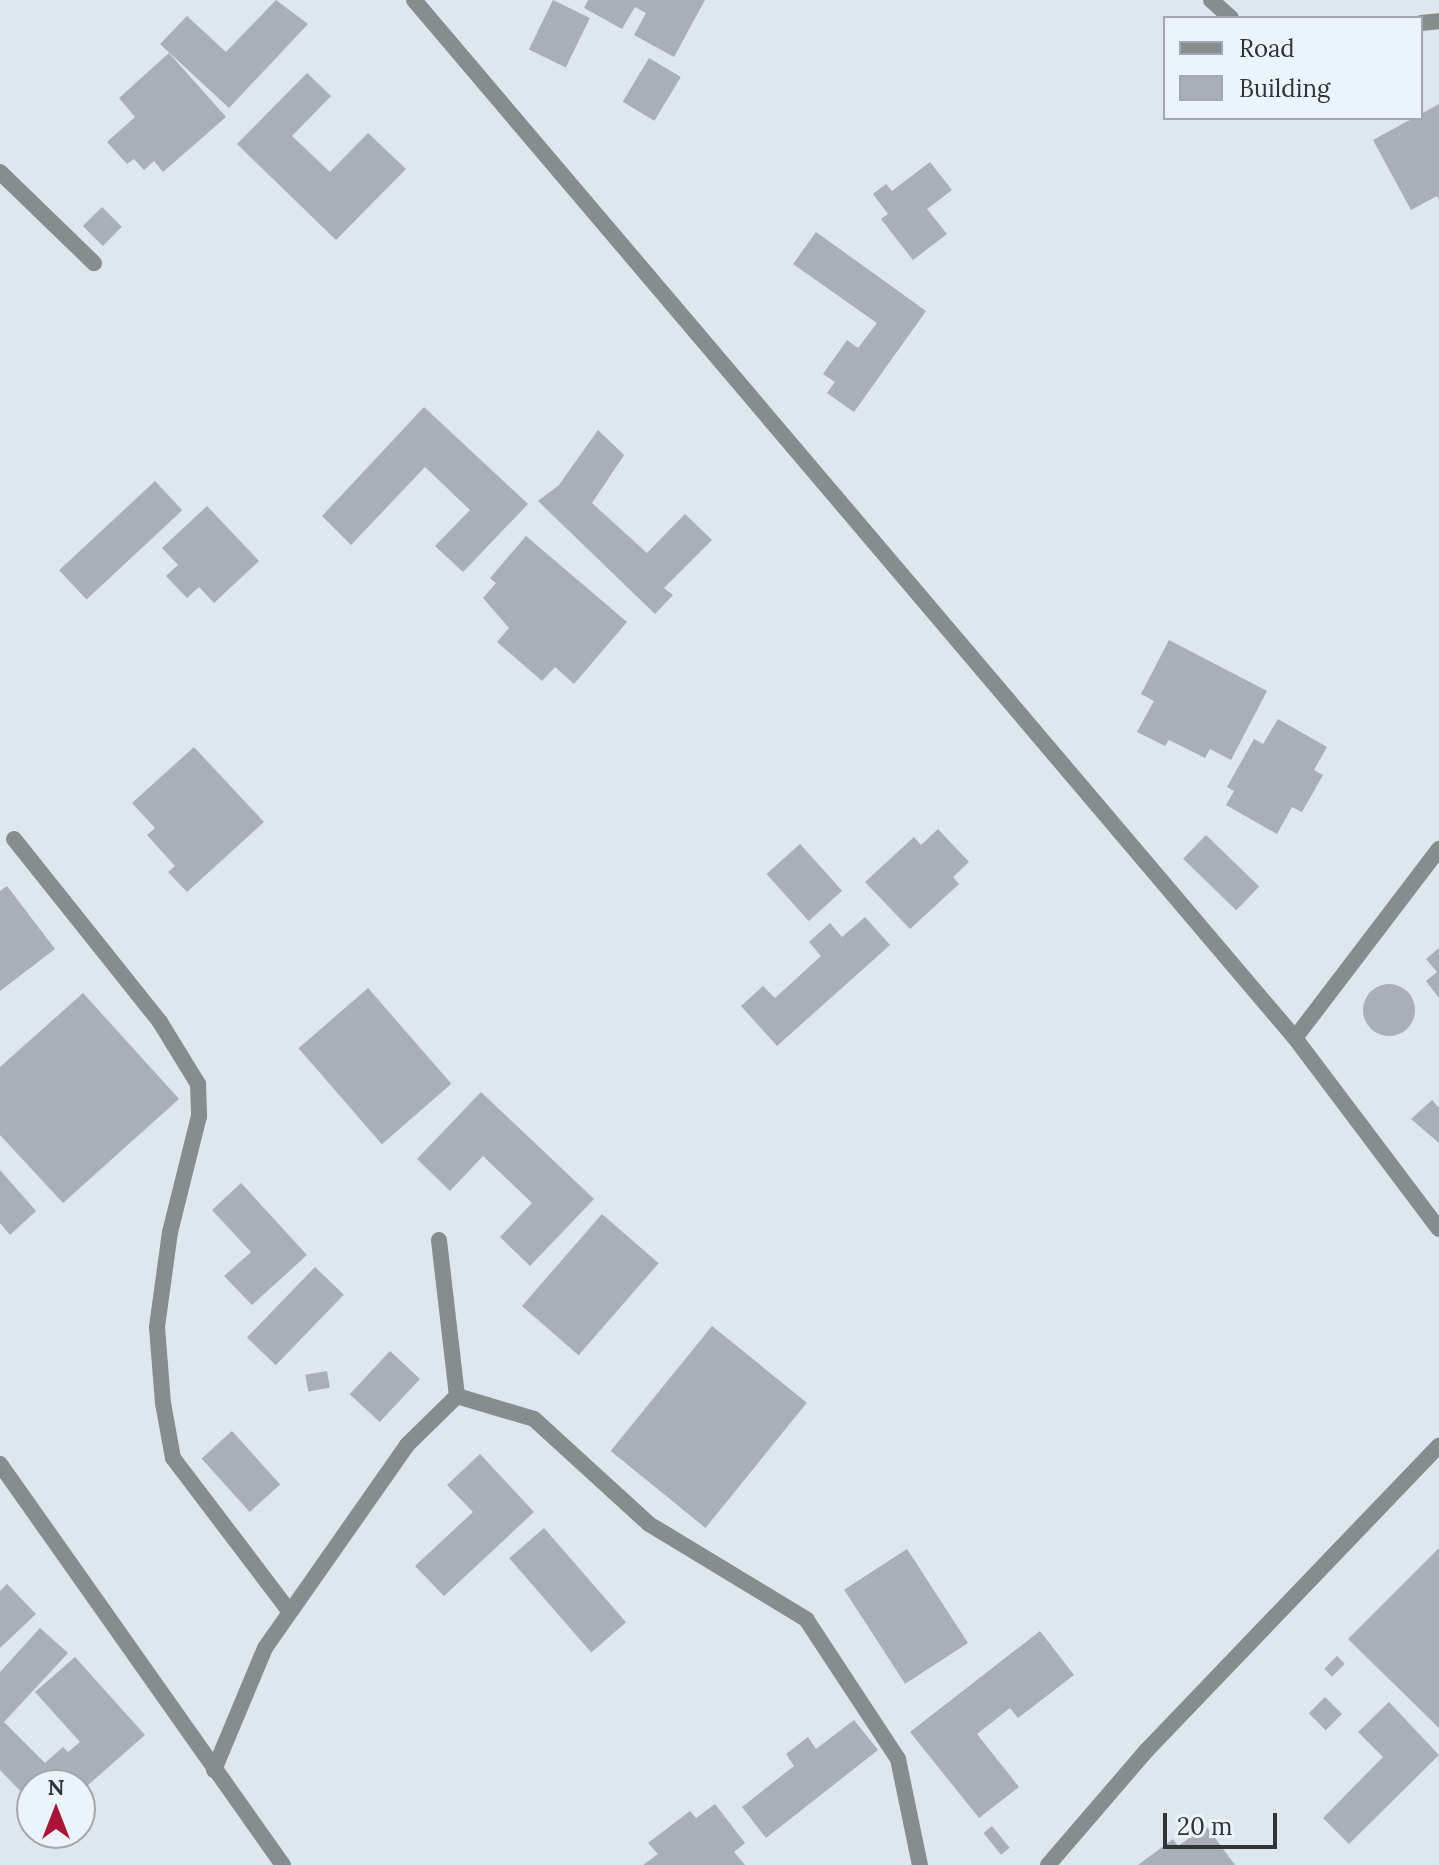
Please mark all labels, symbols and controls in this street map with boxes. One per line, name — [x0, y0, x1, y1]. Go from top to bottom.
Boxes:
legend — [1163, 16, 1423, 120]
text: Road — [1239, 33, 1295, 64]
text: Building — [1239, 73, 1330, 104]
north arrow — [16, 1769, 96, 1849]
text: N — [47, 1773, 65, 1801]
scale bar — [1167, 1797, 1281, 1847]
text: 20 m — [1177, 1811, 1233, 1842]

